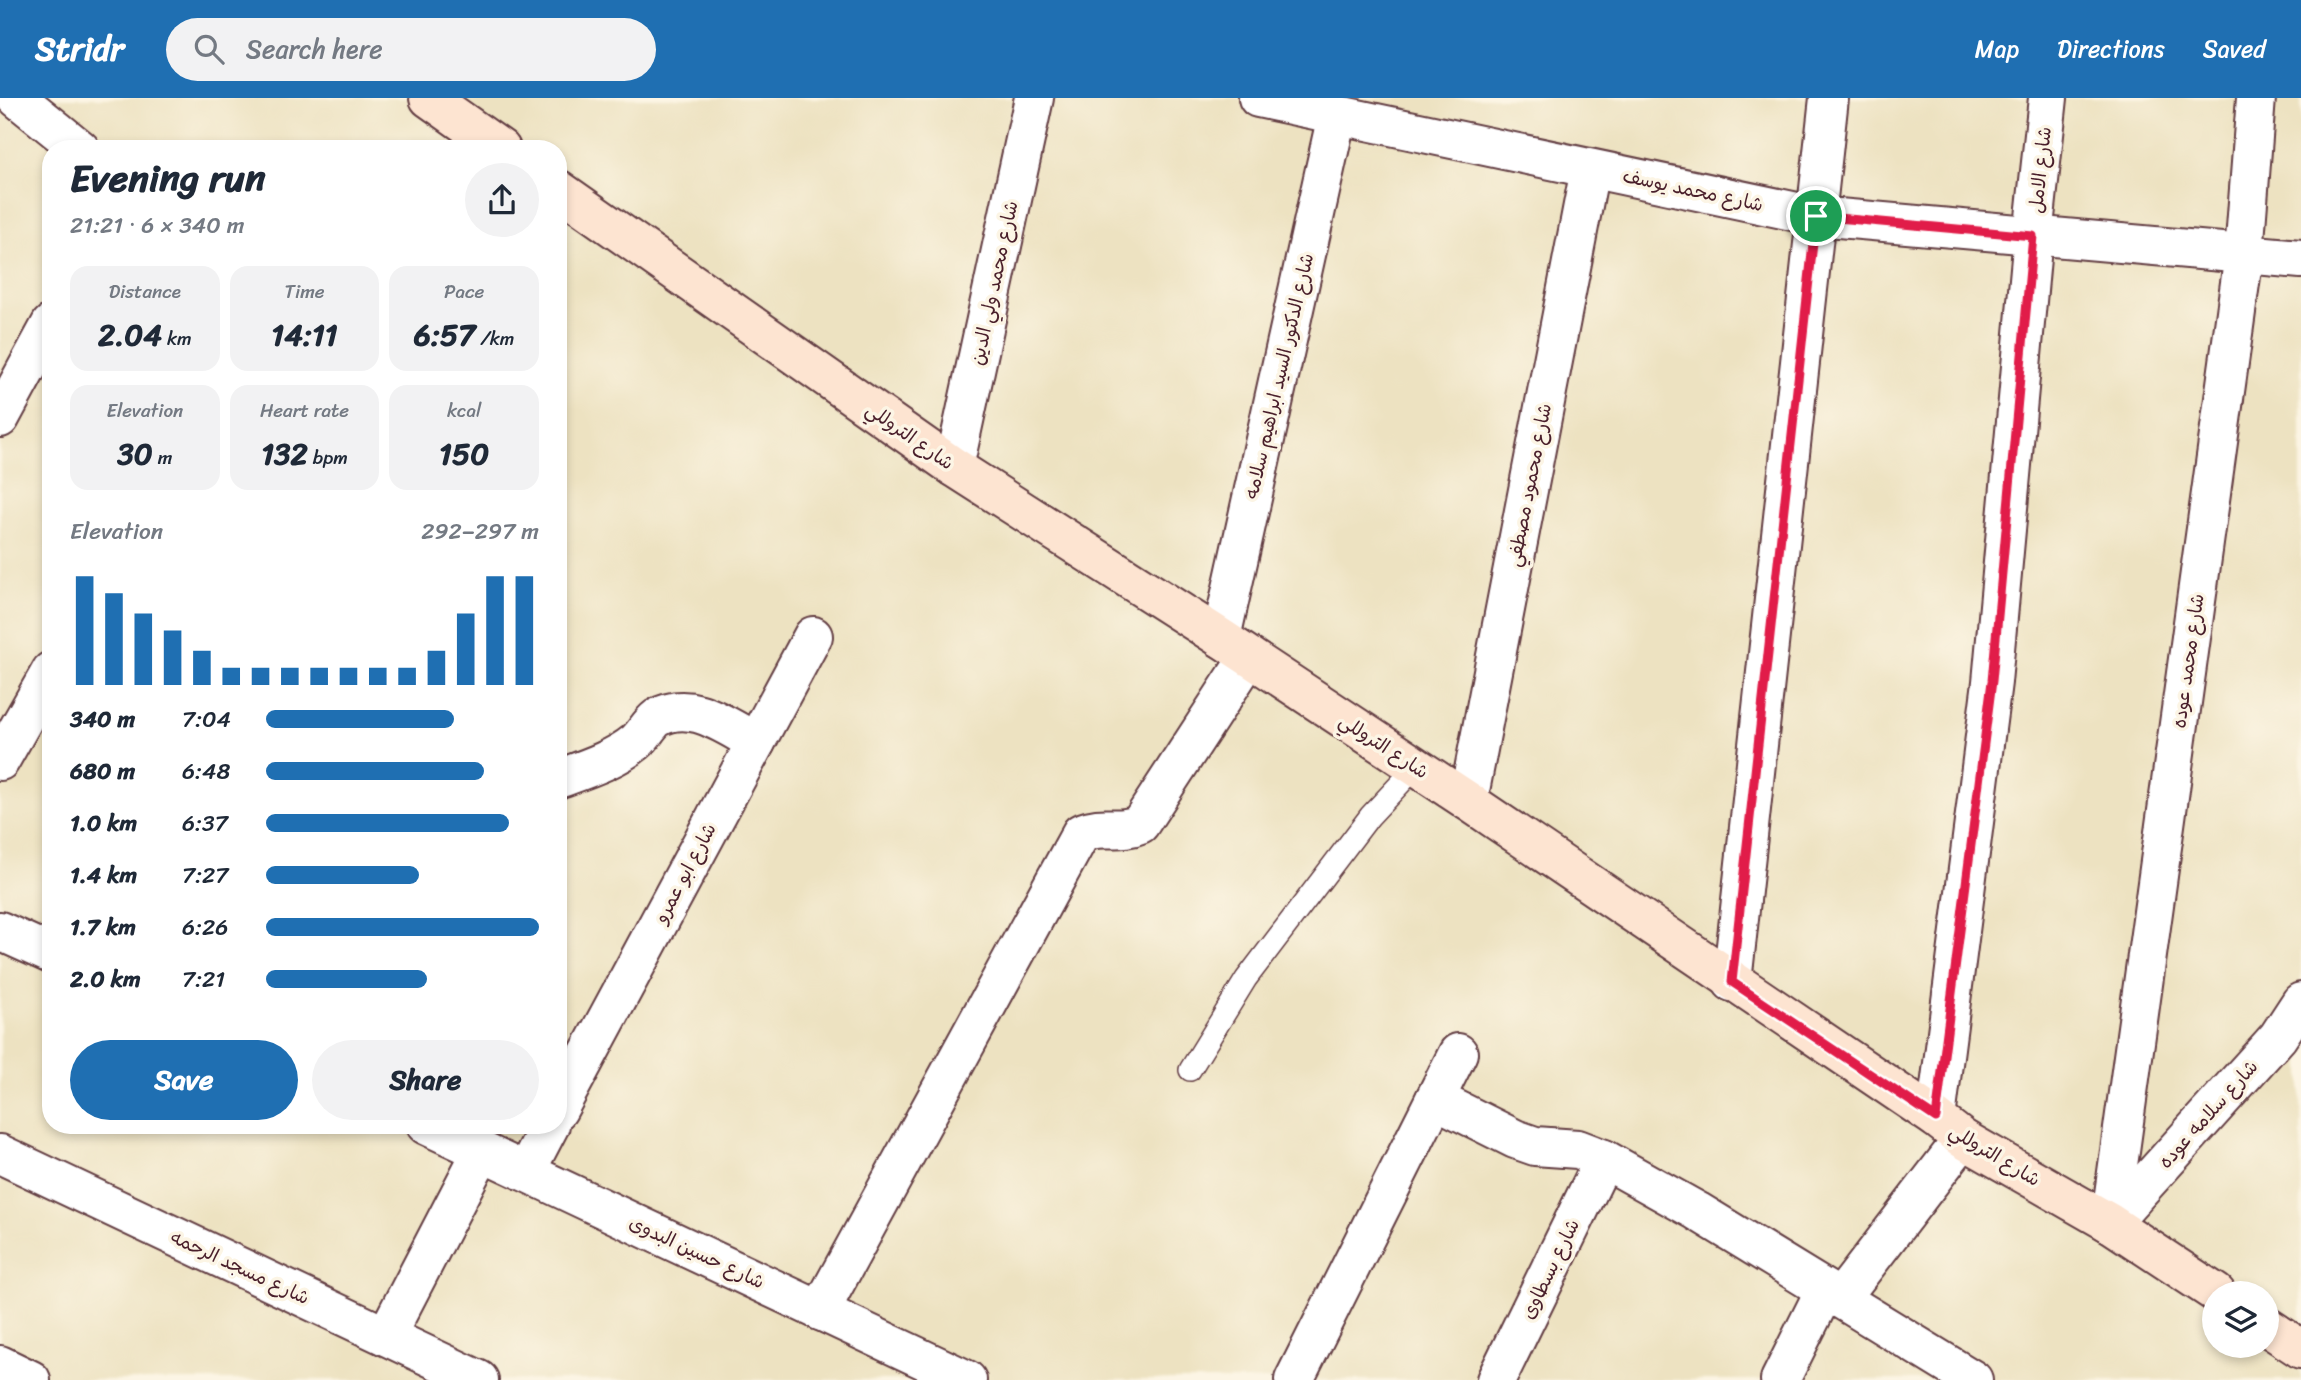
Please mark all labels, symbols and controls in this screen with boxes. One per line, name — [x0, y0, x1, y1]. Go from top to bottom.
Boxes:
search box — [166, 18, 656, 81]
text: Stridr — [35, 20, 124, 78]
text: Search here — [246, 26, 383, 72]
text: Map — [1975, 28, 2019, 70]
text: Directions — [2057, 28, 2165, 70]
text: Saved — [2203, 28, 2266, 70]
icon: search — [190, 30, 228, 68]
street label: شارع الامل — [2019, 125, 2061, 215]
text: Evening run — [70, 145, 266, 212]
street label: شارع محمد يوسف — [1620, 159, 1766, 221]
button: share — [465, 163, 539, 237]
pin — [1786, 186, 1846, 246]
icon: arrive — [1797, 197, 1835, 235]
street label: شارع محمد ولي الدين — [960, 198, 1028, 368]
text: 21:21 · 6 × 340 m — [70, 205, 244, 246]
street label: شارع الدكتور السيد ابراهيم سلامه — [1235, 250, 1323, 502]
text: Distance — [109, 275, 181, 308]
text: Time — [284, 275, 325, 308]
text: Pace — [444, 275, 484, 308]
text: 2.04 — [98, 308, 162, 362]
text: 14:11 — [271, 308, 338, 362]
text: 6:57 — [414, 308, 475, 362]
text: km — [162, 322, 192, 355]
text: /km — [475, 322, 514, 355]
street label: شارع التروللي — [859, 393, 961, 479]
text: Elevation — [106, 394, 183, 427]
text: Heart rate — [260, 394, 349, 427]
text: kcal — [447, 394, 481, 427]
street label: شارع محمود مصطفي — [1497, 400, 1561, 570]
text: 30 — [117, 427, 153, 481]
text: 132 — [261, 427, 308, 481]
text: 150 — [439, 427, 489, 481]
text: m — [153, 441, 172, 474]
text: bpm — [308, 441, 348, 474]
text: Elevation — [70, 511, 163, 552]
text: 292–297 m — [421, 511, 539, 552]
street label: شارع محمد عوده — [2162, 592, 2214, 730]
text: 340 m — [70, 699, 135, 740]
text: 7:04 — [182, 699, 231, 740]
street label: شارع التروللي — [1332, 704, 1436, 788]
text: 680 m — [70, 751, 135, 792]
text: 6:48 — [182, 751, 230, 792]
text: 1.0 km — [70, 803, 137, 844]
text: 6:37 — [182, 803, 228, 844]
street label: شارع ابو عمرو — [644, 817, 725, 931]
text: 1.4 km — [70, 855, 137, 896]
text: 7:27 — [182, 855, 228, 896]
text: 1.7 km — [70, 907, 136, 948]
text: 6:26 — [182, 907, 228, 948]
text: 2.0 km — [70, 959, 141, 1000]
text: 7:21 — [182, 959, 225, 1000]
button: Save — [70, 1040, 298, 1120]
button: Share — [312, 1040, 539, 1120]
street label: شارع سلامه عوده — [2150, 1052, 2266, 1176]
street label: شارع التروللي — [1943, 1115, 2047, 1195]
street label: شارع حسين البدوى — [624, 1206, 770, 1298]
street label: شارع بسطاوى — [1511, 1213, 1589, 1325]
street label: شارع مسجد الرحمه — [165, 1220, 315, 1314]
map controls — [2202, 1281, 2279, 1358]
button: layers — [2202, 1281, 2279, 1358]

